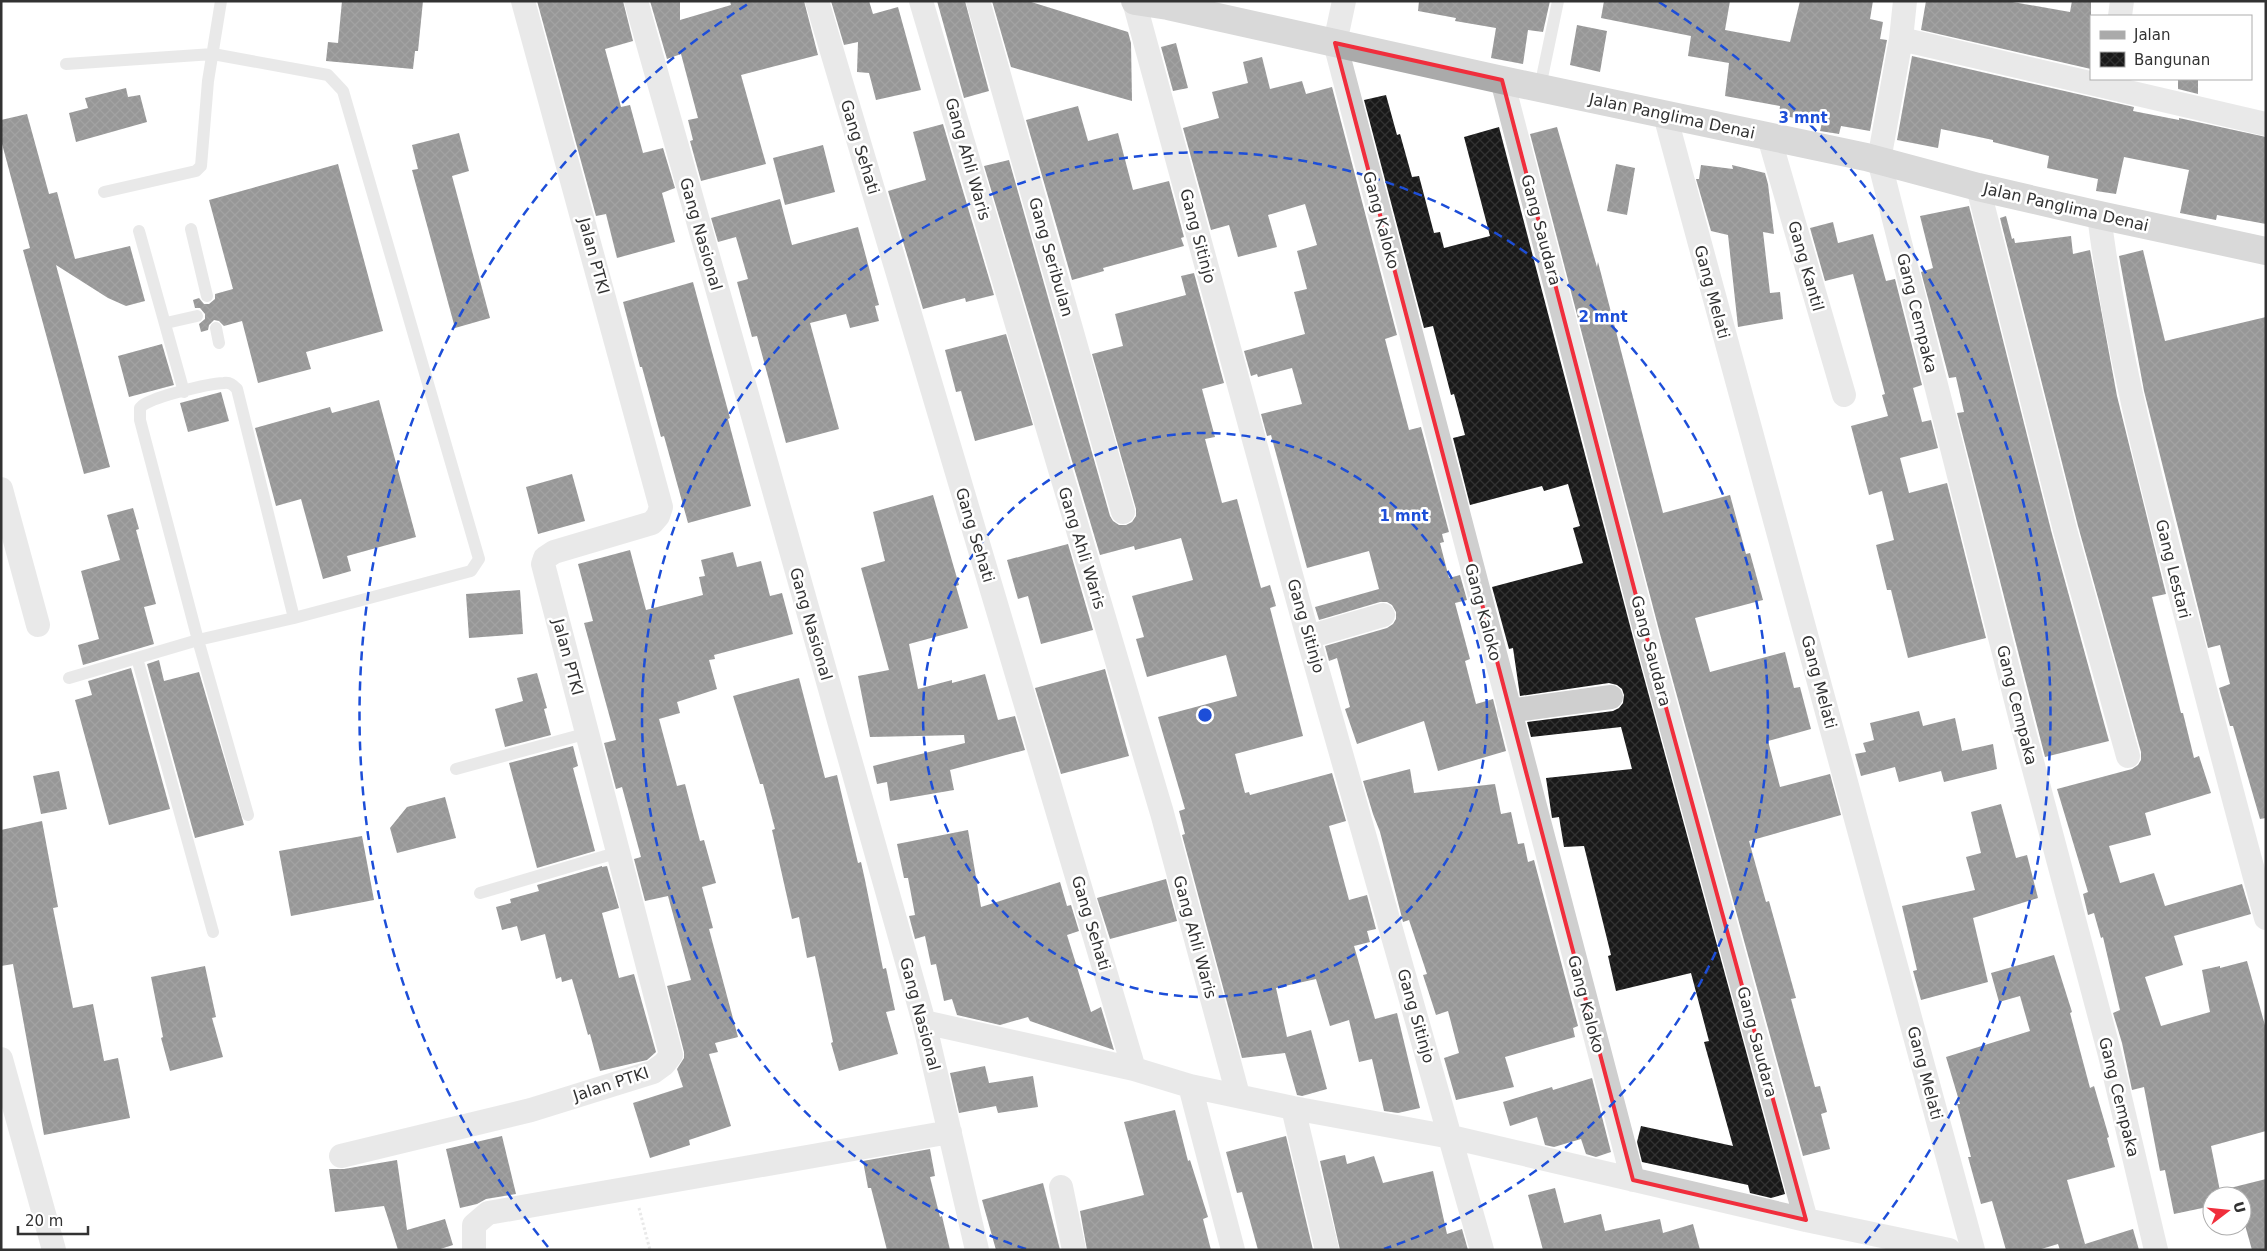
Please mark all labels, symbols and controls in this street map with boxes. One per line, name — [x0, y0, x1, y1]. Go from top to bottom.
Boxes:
legend — [2090, 15, 2252, 80]
text: Jalan — [2133, 26, 2170, 44]
text: Bangunan — [2134, 51, 2210, 69]
street label: Jalan Panglima Denai — [1586, 89, 1757, 143]
street label: Gang Ahli Waris — [941, 96, 995, 222]
street label: Gang Sehati — [837, 97, 883, 197]
text: 3 mnt — [1778, 109, 1828, 127]
street label: Gang Kaloko — [1359, 169, 1403, 271]
street label: Gang Saudara — [1517, 172, 1565, 288]
street label: Gang Nasional — [676, 175, 726, 293]
street label: Jalan Panglima Denai — [1981, 179, 2150, 235]
street label: Gang Sitinjo — [1176, 187, 1220, 285]
street label: Gang Seribulan — [1025, 195, 1077, 319]
street label: Jalan PTKI — [574, 215, 613, 296]
street label: Gang Kantil — [1784, 219, 1828, 313]
street label: Gang Melati — [1690, 243, 1734, 341]
street label: Gang Cempaka — [1893, 251, 1941, 375]
text: 2 mnt — [1578, 308, 1628, 326]
street label: Gang Sehati — [952, 485, 998, 585]
street label: Gang Ahli Waris — [1054, 485, 1110, 611]
text: 1 mnt — [1379, 507, 1429, 525]
street label: Gang Lestari — [2152, 517, 2194, 621]
street label: Gang Kaloko — [1461, 561, 1505, 663]
street label: Gang Nasional — [786, 565, 836, 683]
street label: Gang Sitinjo — [1283, 577, 1329, 675]
street label: Gang Saudara — [1627, 593, 1675, 709]
street label: Jalan PTKI — [548, 616, 587, 697]
street label: Gang Melati — [1797, 633, 1841, 731]
street label: Gang Cempaka — [1993, 643, 2041, 767]
centre of rings — [1196, 706, 1214, 724]
street label: Gang Sehati — [1068, 873, 1114, 973]
street label: Gang Ahli Waris — [1169, 873, 1221, 1001]
street label: Gang Kaloko — [1564, 953, 1608, 1055]
street label: Gang Nasional — [896, 955, 944, 1073]
street label: Gang Sitinjo — [1393, 967, 1439, 1065]
street label: Gang Saudara — [1733, 984, 1781, 1100]
street label: Gang Melati — [1903, 1024, 1947, 1122]
street label: Gang Cempaka — [2095, 1035, 2143, 1159]
street label: Jalan PTKI — [570, 1063, 651, 1105]
north arrow — [2202, 1186, 2252, 1236]
text: U — [2230, 1200, 2249, 1215]
scale bar — [18, 1204, 88, 1236]
text: 20 m — [25, 1212, 63, 1230]

